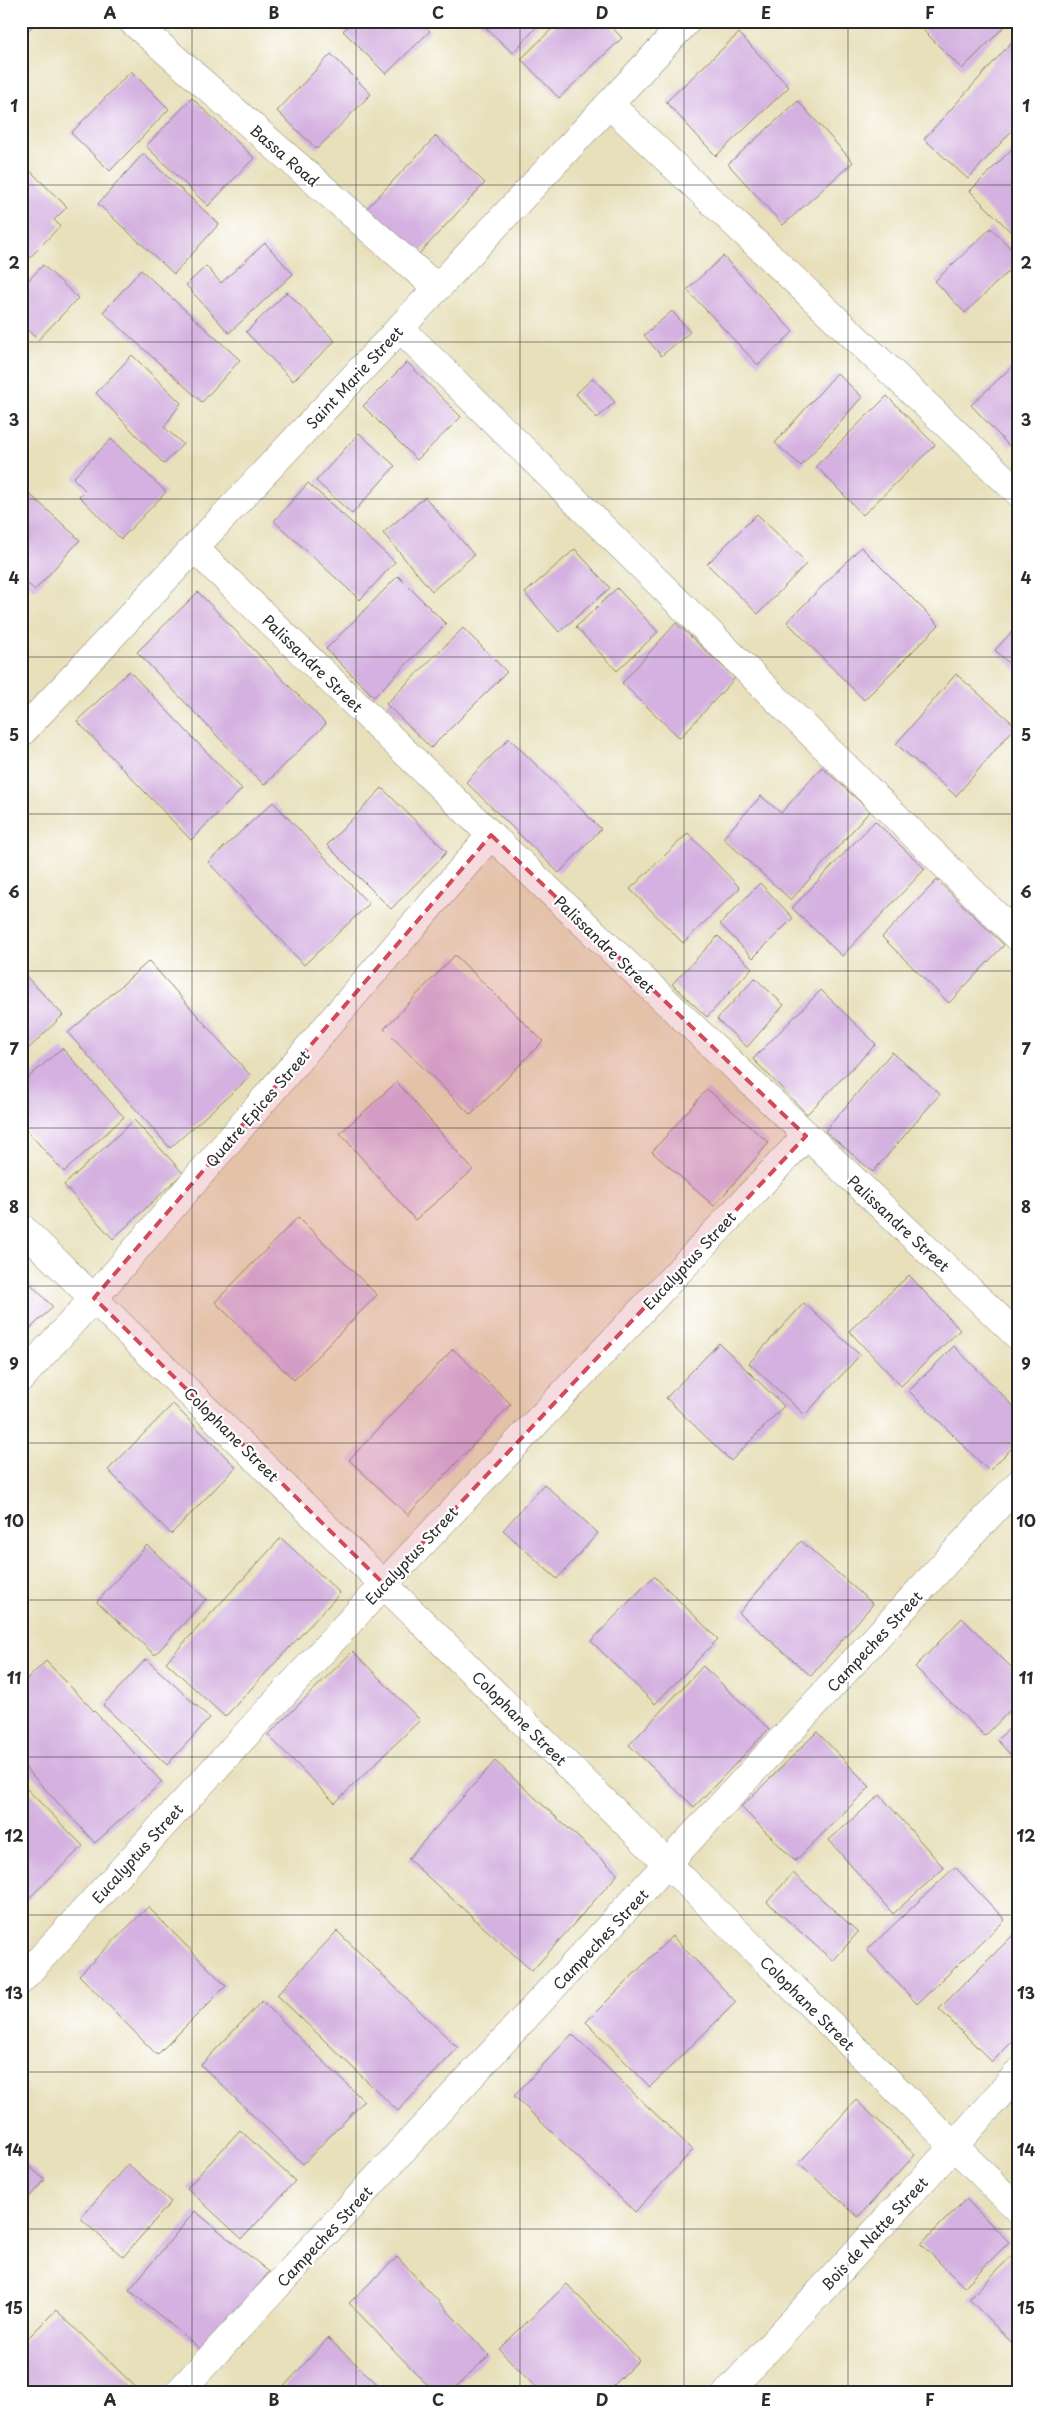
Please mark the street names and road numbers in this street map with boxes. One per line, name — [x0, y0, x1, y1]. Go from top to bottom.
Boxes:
street label: Bassa Road — [246, 119, 325, 192]
street label: Saint Marie Street — [300, 320, 408, 434]
street label: Palissandre Street — [257, 609, 369, 717]
street label: Palissandre Street — [549, 890, 661, 998]
street label: Quatre Epices Street — [200, 1044, 314, 1172]
street label: Palissandre Street — [843, 1169, 955, 1277]
street label: Eucalyptus Street — [637, 1206, 741, 1314]
street label: Colophane Street — [179, 1381, 285, 1487]
street label: Eucalyptus Street — [359, 1501, 463, 1609]
street label: Campeches Street — [821, 1585, 927, 1697]
street label: Colophane Street — [467, 1665, 573, 1771]
street label: Eucalyptus Street — [86, 1798, 188, 1908]
street label: Campeches Street — [547, 1883, 653, 1995]
street label: Colophane Street — [755, 1950, 861, 2056]
street label: Bois de Natte Street — [815, 2171, 933, 2295]
street label: Campeches Street — [271, 2180, 377, 2292]

